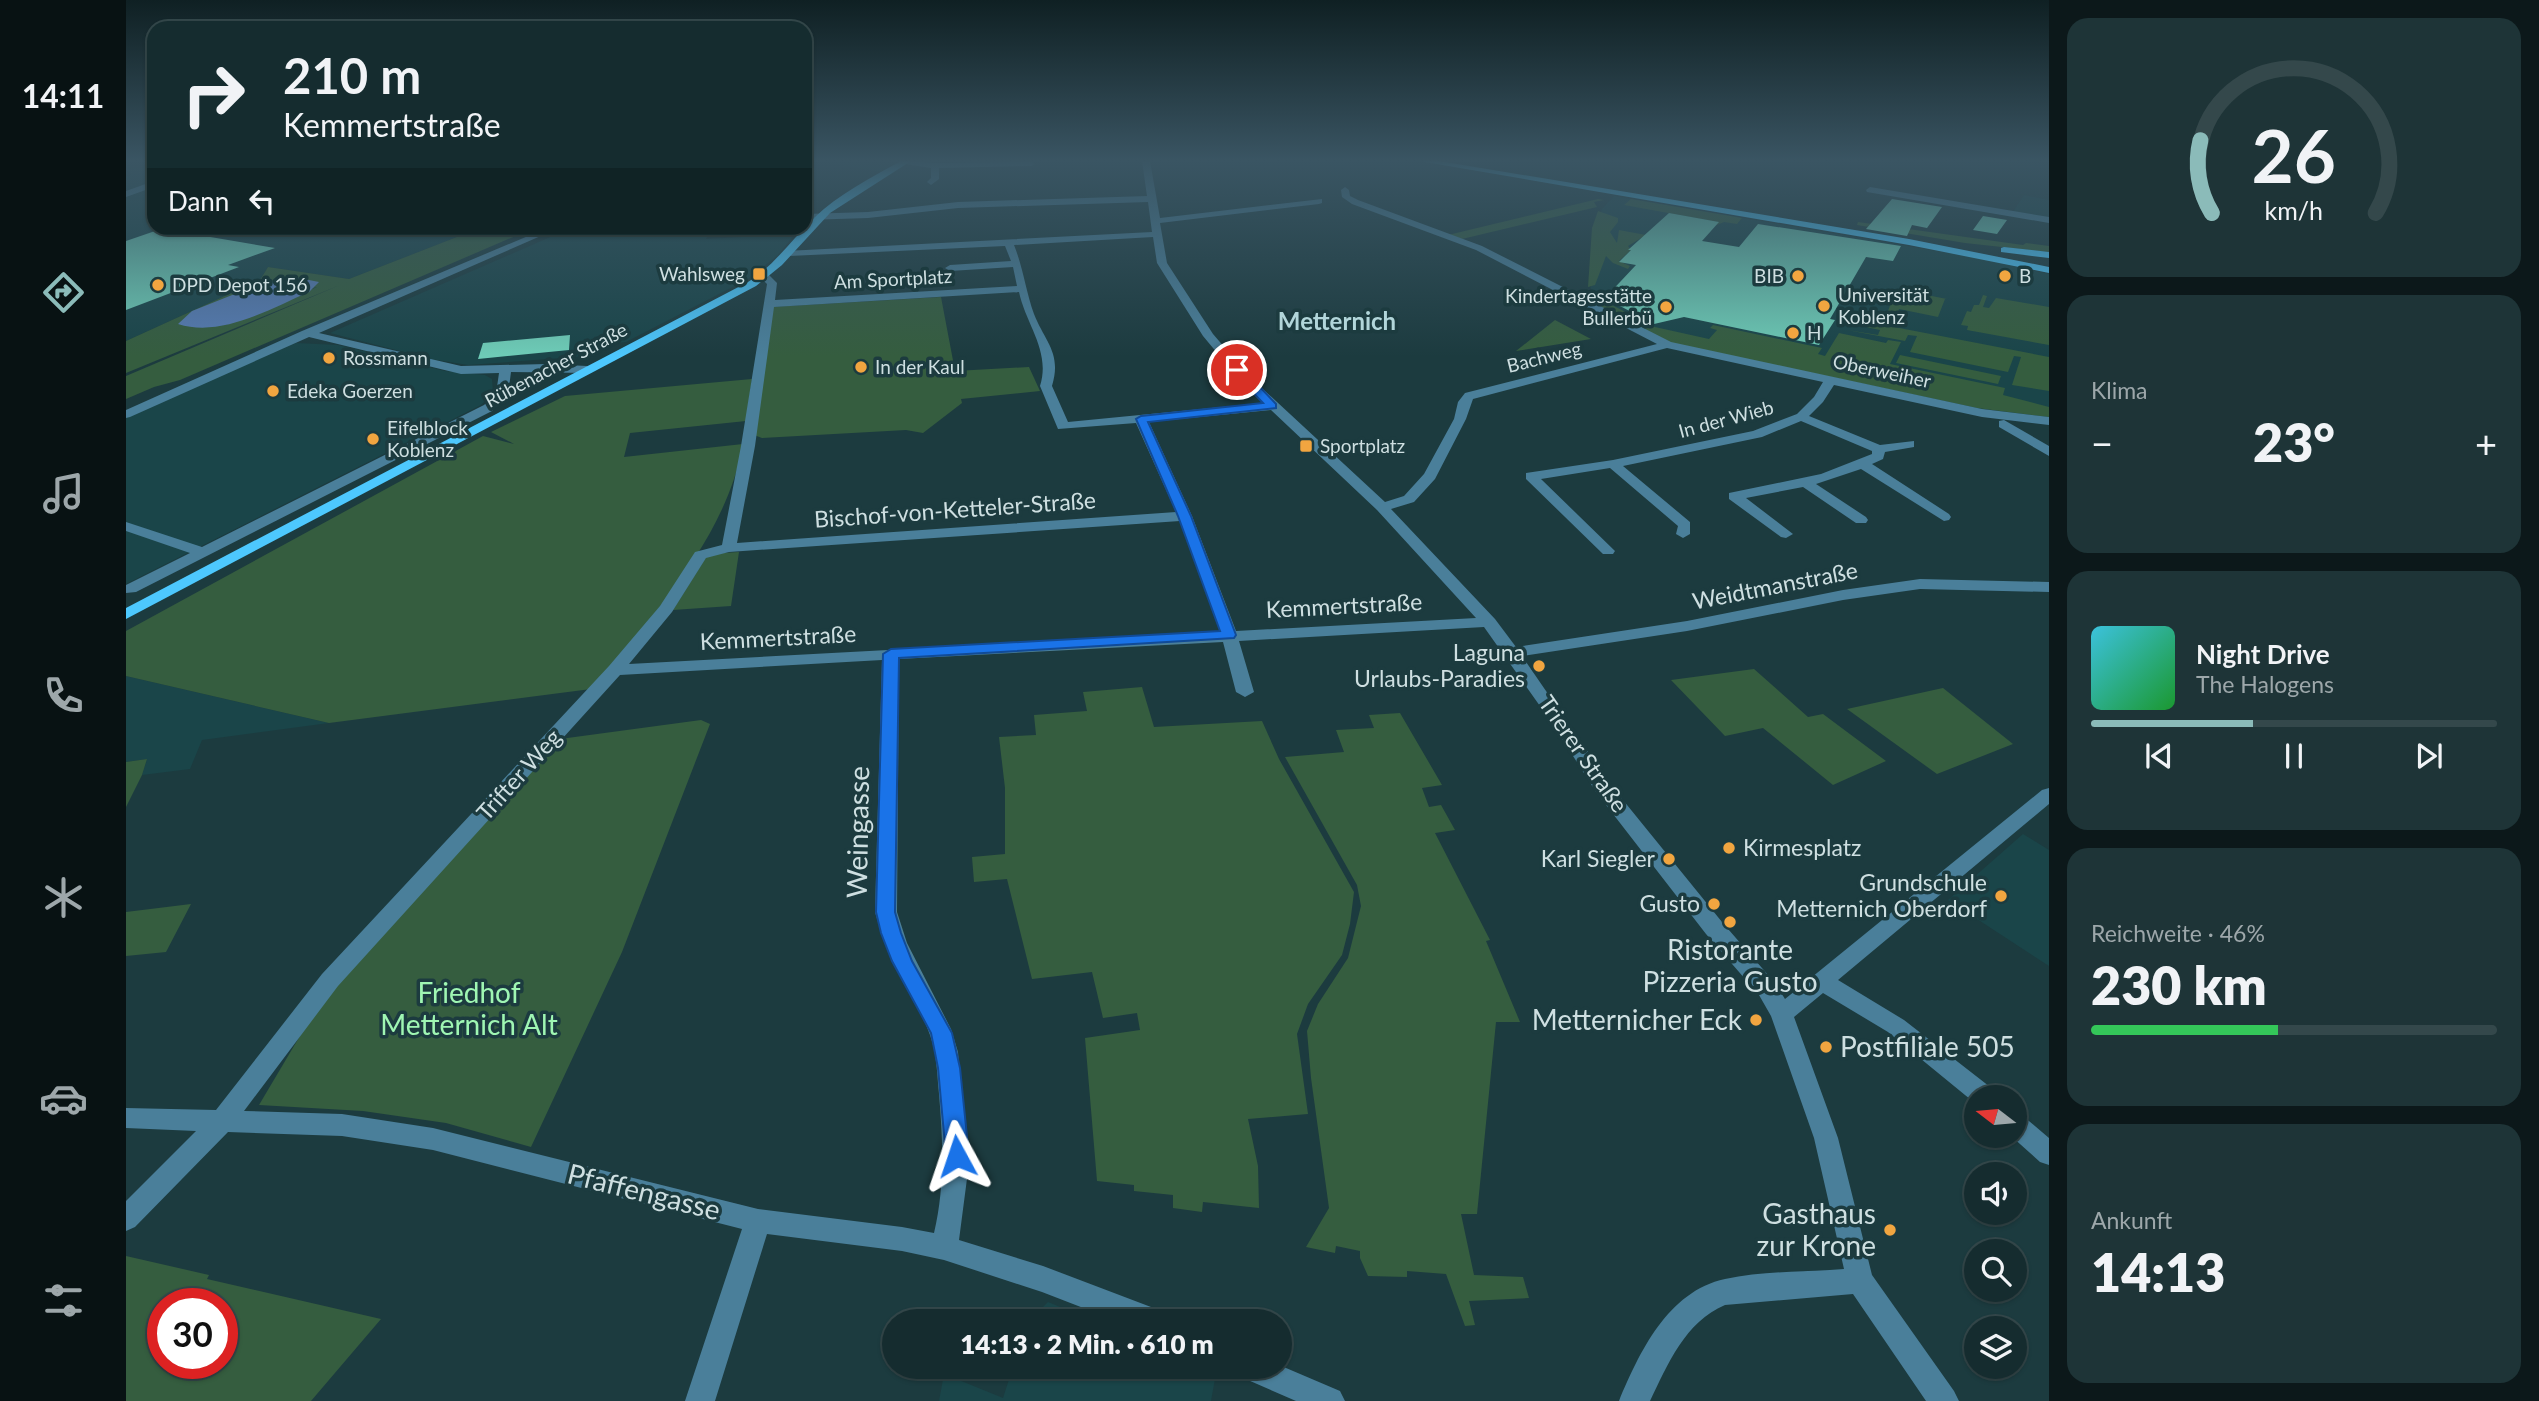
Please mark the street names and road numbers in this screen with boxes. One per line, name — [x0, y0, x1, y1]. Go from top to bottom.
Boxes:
street label: Am Sportplatz — [833, 264, 953, 293]
street label: Rübenacher Straße — [481, 317, 631, 412]
street label: Bachweg — [1504, 336, 1584, 377]
street label: Oberweiher — [1831, 349, 1933, 392]
street label: In der Wieb — [1676, 395, 1776, 442]
street label: Bischof-von-Ketteler-Straße — [813, 485, 1097, 533]
street label: Weidtmanstraße — [1690, 555, 1860, 615]
street label: Kemmertstraße — [1265, 587, 1423, 623]
street label: Kemmertstraße — [699, 619, 857, 655]
street label: Trierer Straße — [1533, 690, 1634, 817]
street label: Trifter Weg — [470, 723, 566, 826]
street label: Weingasse — [839, 766, 875, 898]
street label: Pfaffengasse — [564, 1156, 724, 1226]

